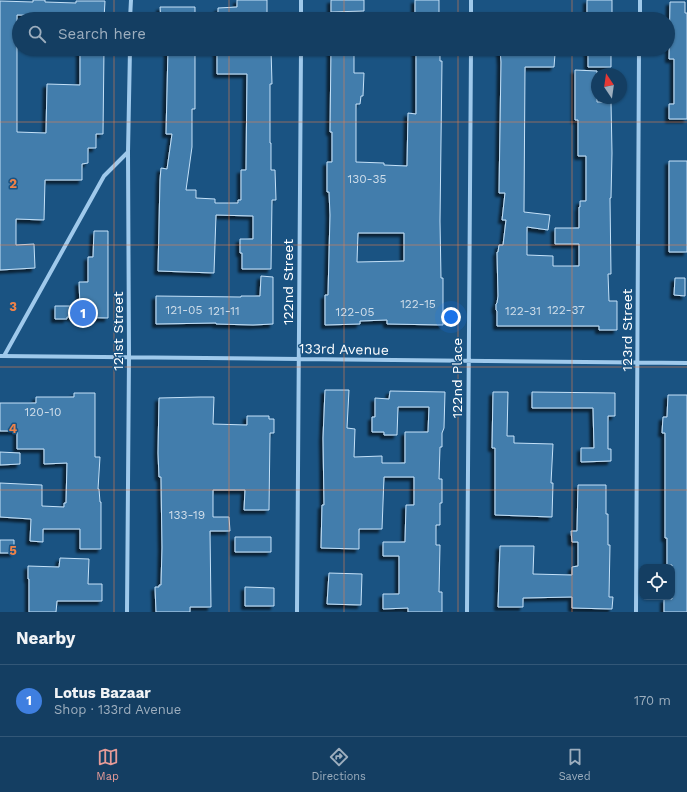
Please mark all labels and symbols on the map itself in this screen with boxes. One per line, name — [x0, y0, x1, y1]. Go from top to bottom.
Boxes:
north arrow — [591, 68, 627, 104]
house number: 130-35 — [347, 172, 387, 186]
text: 2 — [9, 176, 17, 191]
street label: 122nd Street — [280, 239, 296, 325]
street label: 123rd Street — [619, 288, 635, 371]
street label: 121st Street — [110, 291, 126, 371]
house number: 122-15 — [400, 297, 436, 311]
pin: 1 — [70, 298, 96, 328]
text: 3 — [9, 299, 17, 314]
house number: 121-05 — [166, 303, 202, 317]
house number: 122-37 — [547, 303, 585, 317]
house number: 121-11 — [208, 304, 240, 318]
house number: 122-31 — [505, 304, 541, 318]
house number: 122-05 — [335, 305, 375, 319]
your location — [441, 307, 461, 327]
street label: 122nd Place — [449, 338, 465, 418]
street label: 133rd Avenue — [299, 340, 389, 358]
house number: 120-10 — [25, 405, 61, 419]
text: 4 — [9, 421, 18, 436]
house number: 133-19 — [169, 508, 205, 522]
text: 5 — [9, 543, 17, 558]

